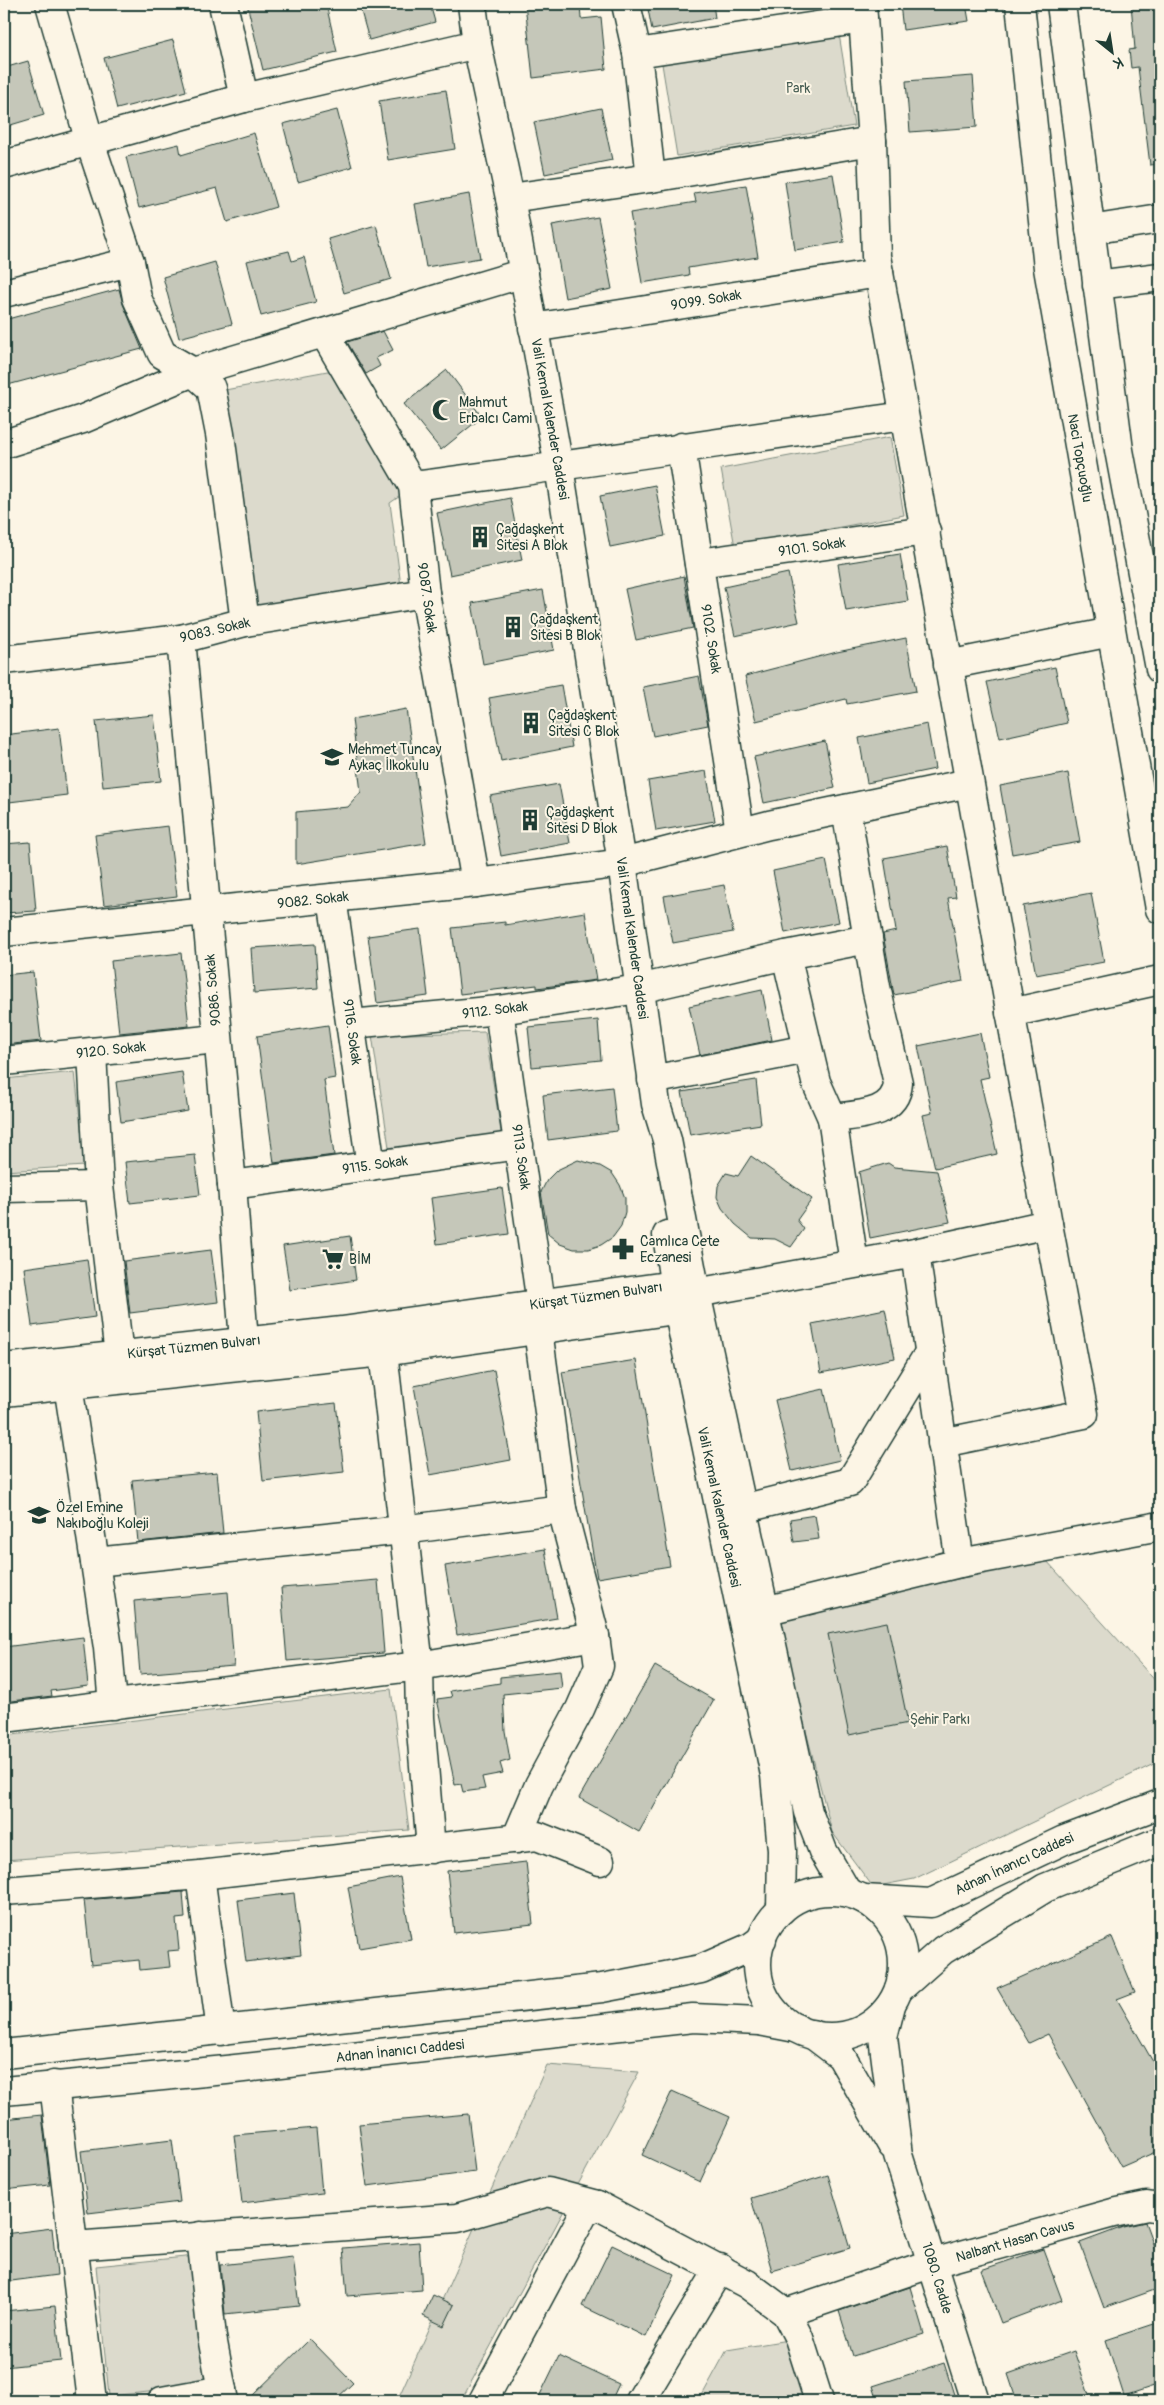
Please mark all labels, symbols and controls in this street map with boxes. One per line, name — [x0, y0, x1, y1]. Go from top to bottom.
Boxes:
north arrow — [1086, 28, 1136, 78]
text: K — [1110, 53, 1126, 73]
park label: Park — [786, 80, 810, 97]
street label: 9099. Sokak — [670, 286, 743, 314]
street label: Vali Kemal Kalender Caddesi — [527, 337, 573, 502]
place label: Mahmut Erbalcı Cami — [459, 394, 532, 427]
mosque icon: Mahmut Erbalcı Cami — [430, 397, 456, 423]
street label: Naci Topçuoğlu — [1064, 412, 1096, 504]
place label: Çağdaşkent Sitesi A Blok — [496, 521, 568, 554]
building icon: Çağdaşkent Sitesi A Blok — [467, 524, 493, 550]
street label: 9101. Sokak — [777, 534, 847, 560]
street label: 9087. Sokak — [414, 562, 440, 635]
street label: 9102. Sokak — [697, 603, 725, 675]
place label: Çağdaşkent Sitesi B Blok — [530, 611, 601, 644]
street label: 9083. Sokak — [178, 614, 252, 646]
building icon: Çağdaşkent Sitesi B Blok — [500, 614, 526, 640]
place label: Çağdaşkent Sitesi C Blok — [548, 707, 619, 740]
building icon: Çağdaşkent Sitesi C Blok — [518, 710, 544, 736]
place label: Mehmet Tuncay Aykaç İlkokulu — [348, 741, 441, 774]
school or university icon: Mehmet Tuncay Aykaç İlkokulu — [319, 744, 345, 770]
place label: Çağdaşkent Sitesi D Blok — [546, 804, 618, 837]
building icon: Çağdaşkent Sitesi D Blok — [517, 807, 543, 833]
street label: Vali Kemal Kalender Caddesi — [612, 856, 652, 1021]
street label: 9082. Sokak — [276, 888, 350, 912]
street label: 9086. Sokak — [201, 953, 225, 1027]
street label: 9116. Sokak — [339, 998, 365, 1066]
street label: 9112. Sokak — [461, 998, 529, 1022]
street label: 9120. Sokak — [75, 1038, 147, 1062]
street label: 9113. Sokak — [508, 1123, 534, 1191]
street label: 9115. Sokak — [341, 1152, 409, 1178]
place label: Camlıca Cete Eczanesi — [640, 1233, 720, 1266]
pharmacy icon: Camlıca Cete Eczanesi — [610, 1236, 636, 1262]
supermarket icon: BİM — [320, 1246, 346, 1272]
place label: BİM — [349, 1251, 371, 1268]
street label: Kürşat Tüzmen Bulvarı — [528, 1278, 664, 1314]
street label: Kürşat Tüzmen Bulvarı — [127, 1332, 261, 1362]
street label: Vali Kemal Kalender Caddesi — [694, 1425, 744, 1589]
place label: Özel Emine Nakıboğlu Koleji — [56, 1498, 149, 1532]
school or university icon: Özel Emine Nakıboğlu Koleji — [26, 1502, 52, 1528]
park label: Şehir Parkı — [910, 1711, 970, 1728]
street label: Adnan İnanıcı Caddesi — [952, 1829, 1077, 1899]
street label: Adnan İnanıcı Caddesi — [335, 2036, 466, 2066]
street label: Nalbant Hasan Cavus — [954, 2216, 1077, 2266]
street label: 1080. Cadde — [918, 2240, 956, 2316]

